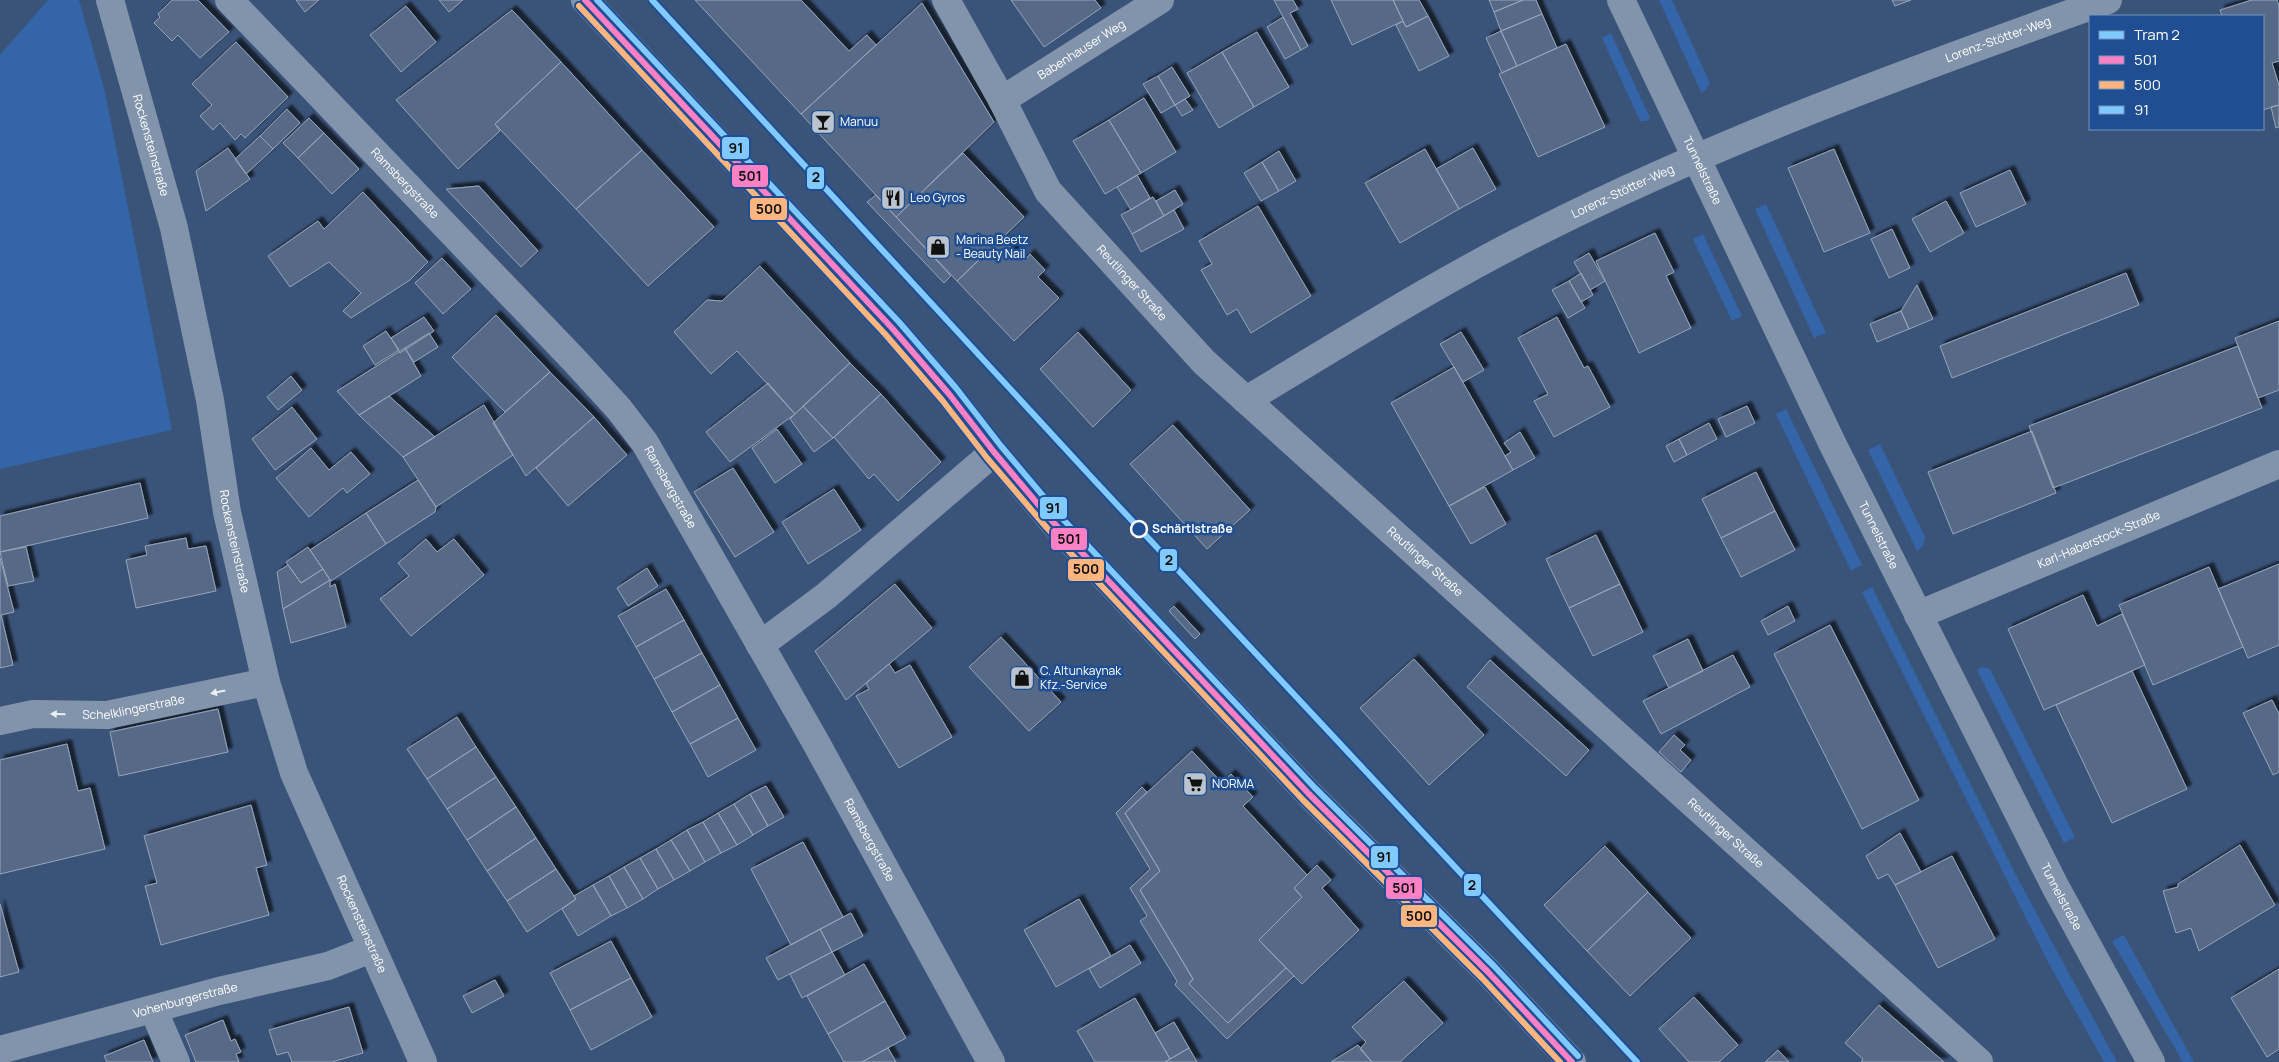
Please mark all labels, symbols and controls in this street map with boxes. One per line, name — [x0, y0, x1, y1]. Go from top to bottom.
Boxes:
street label: Lorenz-Stötter-Weg — [1943, 12, 2053, 66]
street label: Babenhauser Weg — [1034, 15, 1128, 83]
legend — [2089, 15, 2264, 130]
text: Tram 2 — [2134, 24, 2180, 45]
text: 501 — [2134, 49, 2158, 70]
text: 500 — [2134, 74, 2161, 95]
street label: Rockensteinstraße — [129, 92, 174, 198]
text: 91 — [2134, 99, 2149, 120]
bar icon: Manuu — [810, 109, 836, 135]
place label: Manuu — [840, 113, 878, 130]
street label: Tunnelstraße — [1679, 133, 1726, 207]
line badge: 91 — [721, 136, 750, 160]
text: 91 — [729, 138, 743, 157]
street label: Ramsbergstraße — [367, 144, 443, 222]
street label: Lorenz-Stötter-Weg — [1568, 160, 1677, 222]
line badge: 501 — [731, 164, 769, 188]
text: 501 — [738, 166, 762, 185]
line badge: 2 — [806, 166, 825, 190]
text: 2 — [812, 167, 820, 186]
restaurant icon: Leo Gyros — [880, 185, 906, 211]
place label: Leo Gyros — [910, 189, 965, 206]
line badge: 500 — [749, 197, 788, 221]
text: 500 — [756, 199, 782, 218]
place label: Marina Beetz - Beauty Nail — [956, 231, 1029, 262]
shop icon: Marina Beetz - Beauty Nail — [925, 234, 951, 260]
street label: Reutlinger Straße — [1093, 241, 1171, 324]
street label: Ramsbergstraße — [641, 443, 701, 531]
street label: Rockensteinstraße — [216, 489, 254, 594]
line badge: 91 — [1039, 496, 1068, 520]
text: 91 — [1046, 498, 1060, 517]
street label: Tunnelstraße — [1855, 498, 1903, 572]
street label: Karl-Haberstock-Straße — [2035, 506, 2163, 572]
marker: Schärtlstraße — [1130, 520, 1148, 538]
place label: Schärtlstraße — [1152, 520, 1233, 537]
street label: Reutlinger Straße — [1384, 522, 1467, 600]
line badge: 501 — [1050, 527, 1088, 551]
text: 501 — [1057, 529, 1081, 548]
line badge: 2 — [1159, 548, 1178, 572]
text: 2 — [1165, 550, 1173, 569]
line badge: 500 — [1067, 558, 1105, 582]
text: 500 — [1073, 559, 1099, 578]
place label: C. Altunkaynak Kfz.-Service — [1040, 662, 1122, 693]
shop icon: C. Altunkaynak Kfz.-Service — [1009, 665, 1035, 691]
one-way arrow — [209, 688, 225, 696]
street label: Schelklingerstraße — [82, 690, 186, 723]
one-way arrow — [50, 710, 66, 718]
supermarket icon: NORMA — [1182, 771, 1208, 797]
place label: NORMA — [1212, 775, 1255, 792]
street label: Reutlinger Straße — [1684, 794, 1768, 872]
street label: Ramsbergstraße — [840, 795, 899, 884]
line badge: 91 — [1370, 845, 1399, 869]
text: 91 — [1377, 847, 1391, 866]
street label: Tunnelstraße — [2037, 860, 2087, 933]
street label: Rockensteinstraße — [333, 873, 391, 975]
line badge: 2 — [1463, 873, 1482, 897]
text: 2 — [1468, 875, 1476, 894]
line badge: 501 — [1385, 876, 1423, 900]
text: 501 — [1392, 878, 1416, 897]
line badge: 500 — [1400, 904, 1438, 928]
text: 500 — [1406, 906, 1432, 925]
street label: Vohenburgerstraße — [131, 978, 239, 1022]

